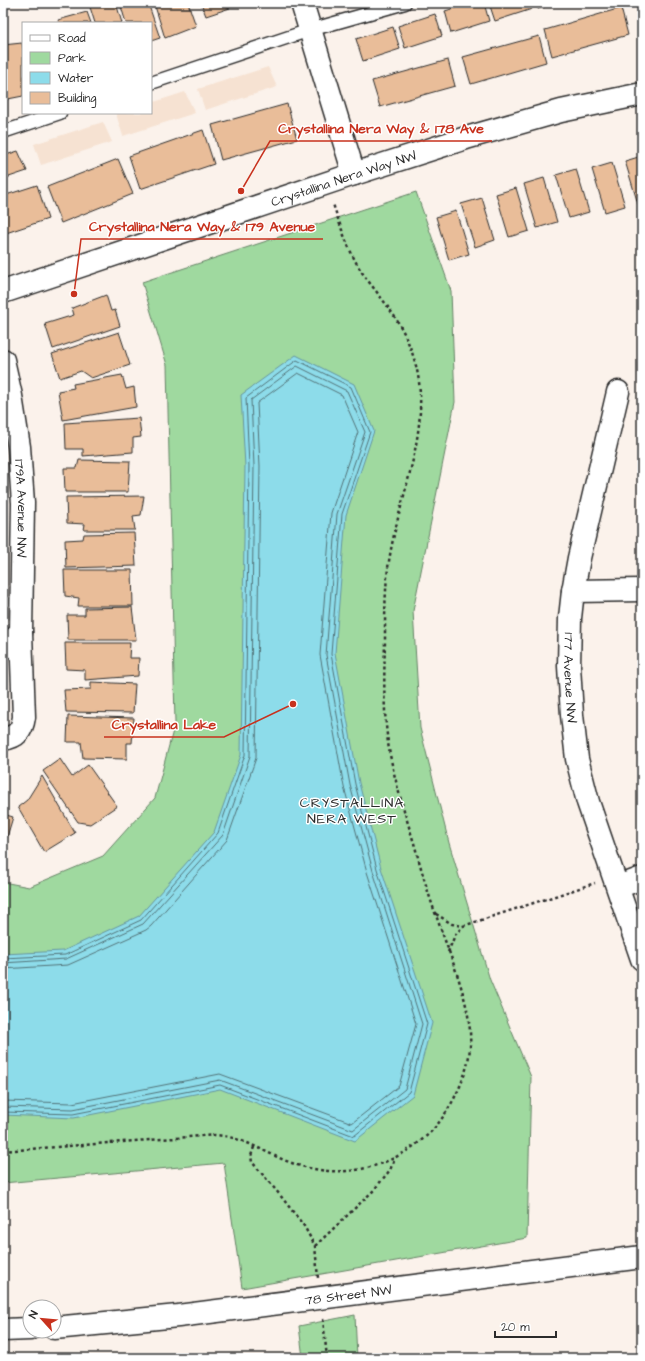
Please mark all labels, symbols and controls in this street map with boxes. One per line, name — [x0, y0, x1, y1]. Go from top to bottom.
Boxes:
legend — [22, 22, 152, 114]
text: Road — [58, 30, 86, 47]
text: Park — [58, 50, 86, 67]
text: Water — [58, 70, 94, 87]
text: Building — [58, 90, 96, 108]
callout: Crystallina Nera Way & 178 Ave — [270, 115, 492, 141]
text: Crystallina Nera Way & 178 Ave — [278, 119, 484, 139]
street label: Crystallina Nera Way NW — [269, 146, 419, 211]
callout: Crystallina Nera Way & 179 Avenue — [81, 213, 323, 239]
text: Crystallina Nera Way & 179 Avenue — [89, 217, 316, 237]
street label: 179A Avenue NW — [10, 459, 31, 558]
street label: 177 Avenue NW — [559, 632, 581, 725]
callout: Crystallina Lake — [104, 711, 224, 737]
text: Crystallina Lake — [112, 715, 217, 735]
district label: CRYSTALLINA NERA WEST — [300, 793, 404, 829]
street label: 78 Street NW — [304, 1281, 393, 1310]
north arrow — [22, 1299, 62, 1339]
text: N — [25, 1308, 42, 1321]
scale bar — [495, 1313, 556, 1339]
text: 20 m — [501, 1319, 530, 1336]

